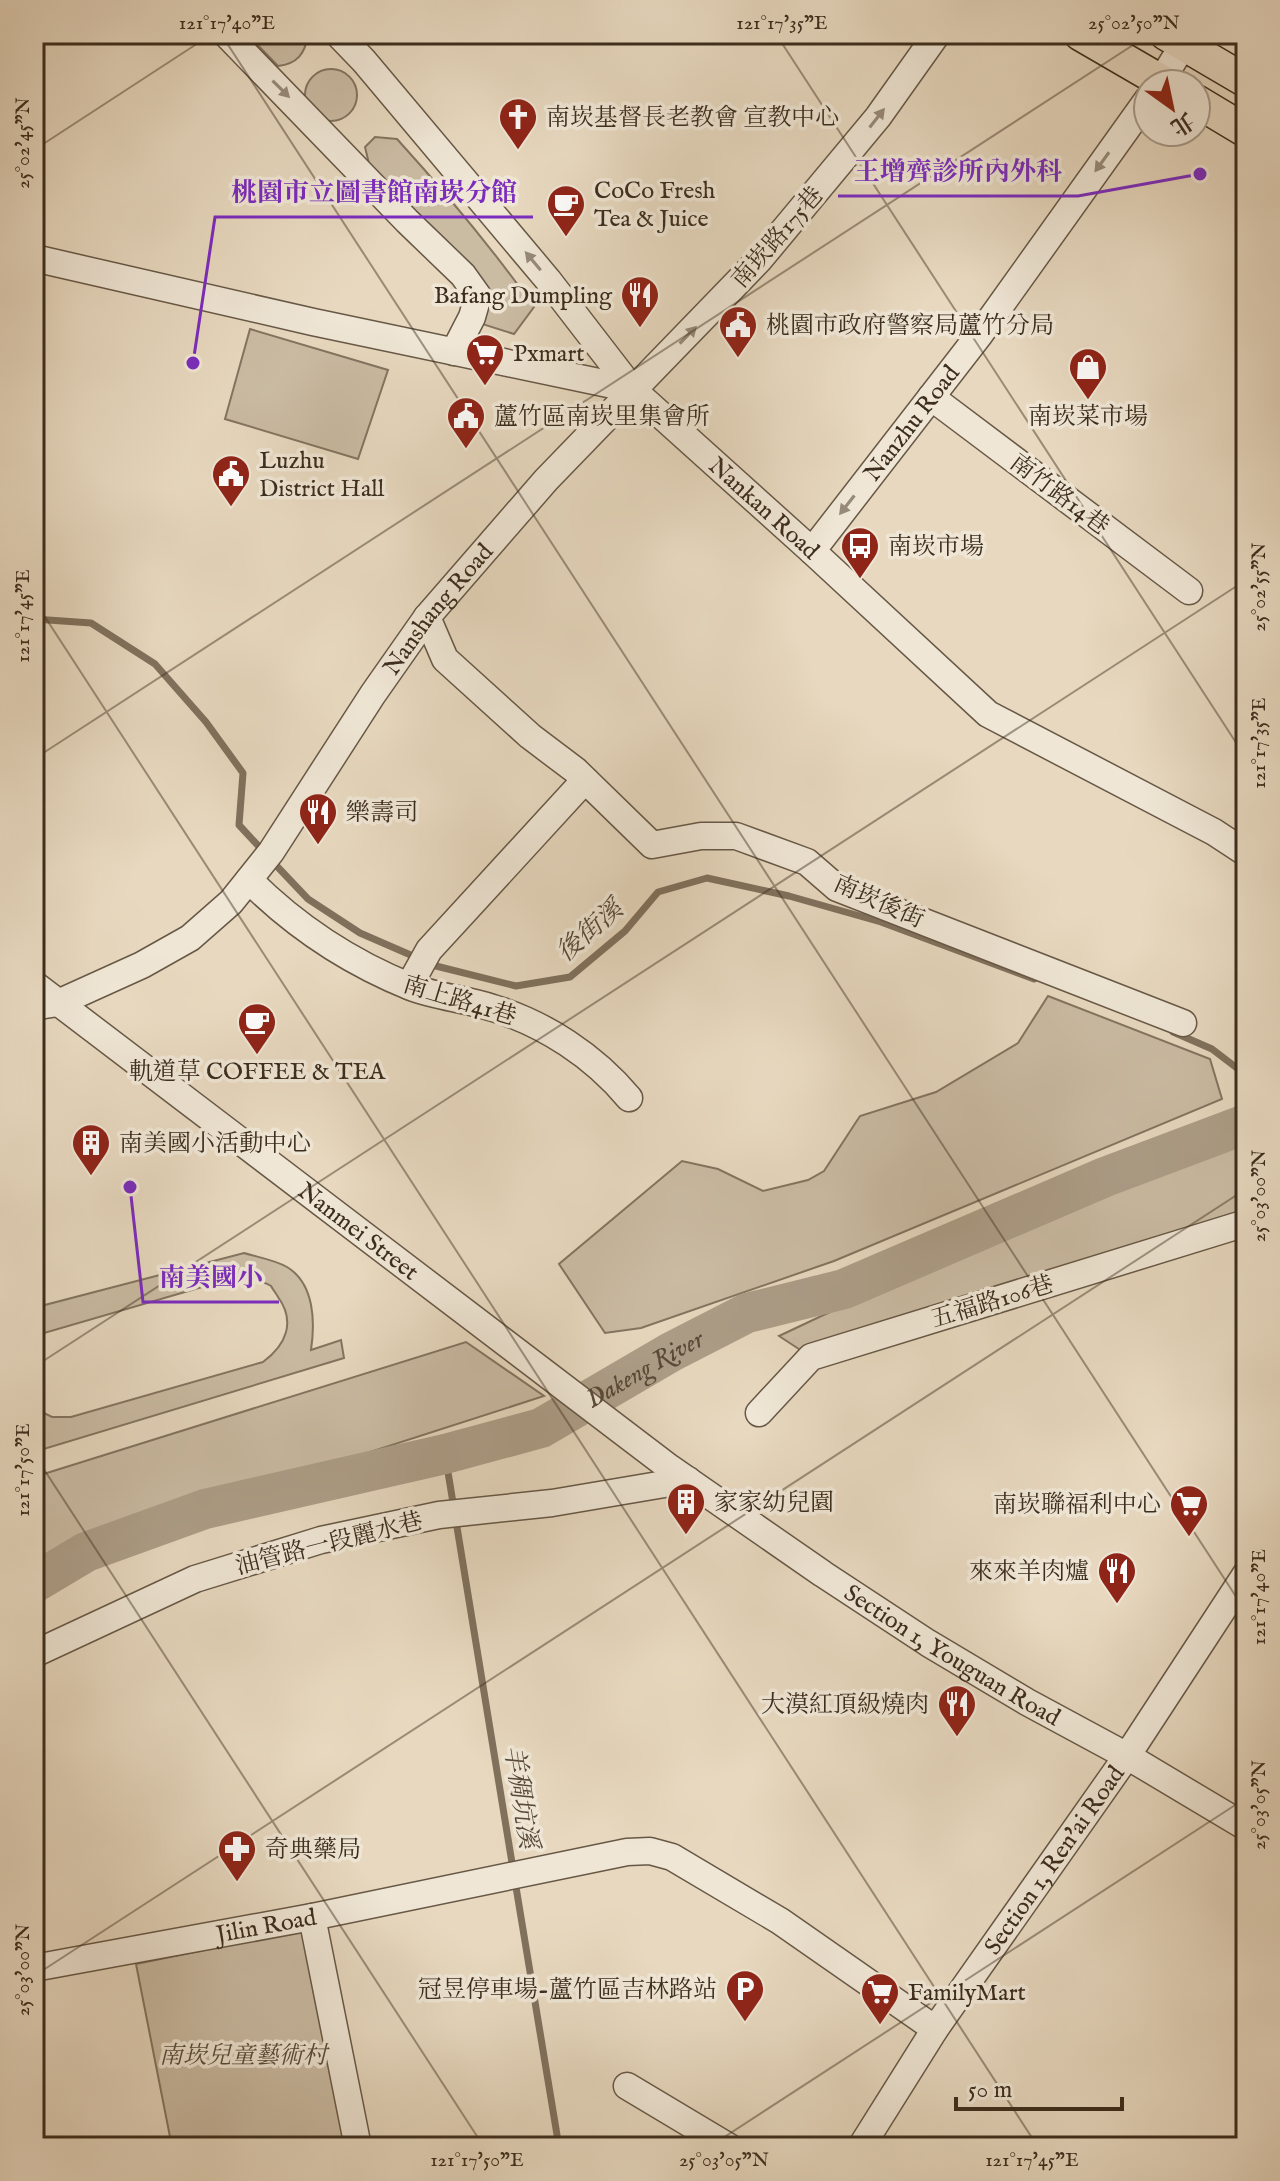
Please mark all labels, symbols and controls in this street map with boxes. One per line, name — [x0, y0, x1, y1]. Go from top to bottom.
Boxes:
text: 121°17'40"E — [179, 11, 275, 36]
text: 121°17'35"E — [736, 11, 828, 36]
text: 25°02'50"N — [1088, 11, 1180, 36]
north arrow — [1132, 68, 1212, 148]
one-way arrow — [271, 79, 290, 98]
church icon: 南崁基督長老教會 宣教中心 — [497, 96, 539, 151]
text: 25°02'45"N — [11, 97, 36, 189]
place label: 南崁基督長老教會 宣教中心 — [546, 103, 839, 134]
text: 北 — [1165, 105, 1199, 141]
one-way arrow — [868, 108, 884, 128]
callout: 王增齊診所內外科 — [838, 146, 1078, 196]
one-way arrow — [1095, 151, 1110, 172]
text: 王增齊診所內外科 — [854, 156, 1062, 189]
callout: 桃園市立圖書館南崁分館 — [215, 167, 533, 217]
place label: CoCo Fresh Tea & Juice — [594, 176, 716, 235]
text: 桃園市立圖書館南崁分館 — [231, 177, 517, 210]
street label: 南崁路175巷 — [725, 181, 831, 295]
cafe icon: CoCo Fresh Tea & Juice — [545, 183, 587, 238]
one-way arrow — [525, 251, 542, 271]
restaurant icon: Bafang Dumpling — [619, 274, 661, 329]
place label: Bafang Dumpling — [434, 281, 613, 312]
public building icon: 桃園市政府警察局蘆竹分局 — [717, 304, 759, 359]
place label: 桃園市政府警察局蘆竹分局 — [766, 311, 1054, 342]
one-way arrow — [678, 326, 696, 345]
supermarket icon: Pxmart — [464, 332, 506, 387]
place label: Pxmart — [513, 339, 585, 370]
shop icon: 南崁菜市場 — [1067, 346, 1109, 401]
street label: Nanzhu Road — [858, 359, 967, 488]
public building icon: 蘆竹區南崁里集會所 — [445, 395, 487, 450]
place label: 蘆竹區南崁里集會所 — [494, 402, 710, 433]
place label: 南崁菜市場 — [1028, 402, 1148, 433]
place label: Luzhu District Hall — [259, 446, 385, 505]
street label: 南竹路14巷 — [1003, 448, 1115, 543]
street label: Nankan Road — [701, 451, 825, 567]
public building icon: Luzhu District Hall — [210, 453, 252, 508]
one-way arrow — [839, 495, 856, 515]
bus stop icon: 南崁市場 — [839, 525, 881, 580]
place label: 南崁市場 — [888, 532, 984, 563]
street label: Nanshang Road — [377, 537, 501, 682]
text: 25°02'55"N — [1247, 542, 1272, 632]
text: 121°17'45"E — [11, 569, 36, 663]
text: 121°17'35"E — [1247, 697, 1272, 789]
restaurant icon: 樂壽司 — [297, 791, 339, 846]
place label: 樂壽司 — [346, 798, 418, 829]
street label: 南崁後街 — [828, 869, 929, 936]
water label: 後街溪 — [550, 891, 633, 969]
street label: 南上路41巷 — [399, 970, 520, 1033]
cafe icon: 軌道草 COFFEE & TEA — [236, 1001, 278, 1056]
place label: 軌道草 COFFEE & TEA — [129, 1057, 386, 1088]
building icon: 南美國小活動中心 — [70, 1122, 112, 1177]
place label: 南美國小活動中心 — [119, 1129, 311, 1160]
text: 25°03'00"N — [1247, 1150, 1272, 1242]
street label: Nanmei Street — [291, 1176, 424, 1288]
callout: 南美國小 — [143, 1252, 279, 1302]
text: 南美國小 — [159, 1262, 263, 1295]
street label: 五福路106巷 — [927, 1269, 1058, 1336]
water label: Dakeng River — [580, 1323, 710, 1416]
text: 121°17'50"E — [11, 1423, 36, 1517]
building icon: 家家幼兒園 — [665, 1481, 707, 1536]
supermarket icon: 南崁聯福利中心 — [1168, 1483, 1210, 1538]
place label: 家家幼兒園 — [714, 1488, 834, 1519]
place label: 南崁聯福利中心 — [993, 1490, 1161, 1521]
street label: 油管路一段麗水巷 — [232, 1506, 426, 1583]
text: 121°17'40"E — [1247, 1549, 1272, 1645]
restaurant icon: 來來羊肉爐 — [1096, 1550, 1138, 1605]
place label: 來來羊肉爐 — [969, 1557, 1089, 1588]
street label: Section 1, Youguan Road — [838, 1578, 1065, 1734]
restaurant icon: 大漠紅頂級燒肉 — [936, 1683, 978, 1738]
place label: 大漠紅頂級燒肉 — [761, 1690, 929, 1721]
water label: 羊稠坑溪 — [496, 1743, 545, 1854]
street label: Section 1, Ren'ai Road — [978, 1760, 1132, 1961]
text: 25°03'05"N — [1247, 1760, 1272, 1850]
pharmacy icon: 奇典藥局 — [216, 1828, 258, 1883]
place label: 奇典藥局 — [265, 1835, 361, 1866]
street label: Jilin Road — [211, 1902, 319, 1952]
text: 25°03'00"N — [11, 1924, 36, 2016]
parking icon: 冠昱停車場-蘆竹區吉林路站 — [724, 1968, 766, 2023]
supermarket icon: FamilyMart — [859, 1971, 901, 2026]
place label: 冠昱停車場-蘆竹區吉林路站 — [418, 1975, 717, 2006]
place label: FamilyMart — [908, 1978, 1026, 2009]
park label: 南崁兒童藝術村 — [159, 2041, 330, 2072]
scale bar — [956, 2061, 1122, 2111]
text: 50 m — [968, 2075, 1012, 2106]
text: 121°17'50"E — [430, 2148, 524, 2173]
text: 25°03'05"N — [679, 2148, 769, 2173]
text: 121°17'45"E — [985, 2148, 1079, 2173]

